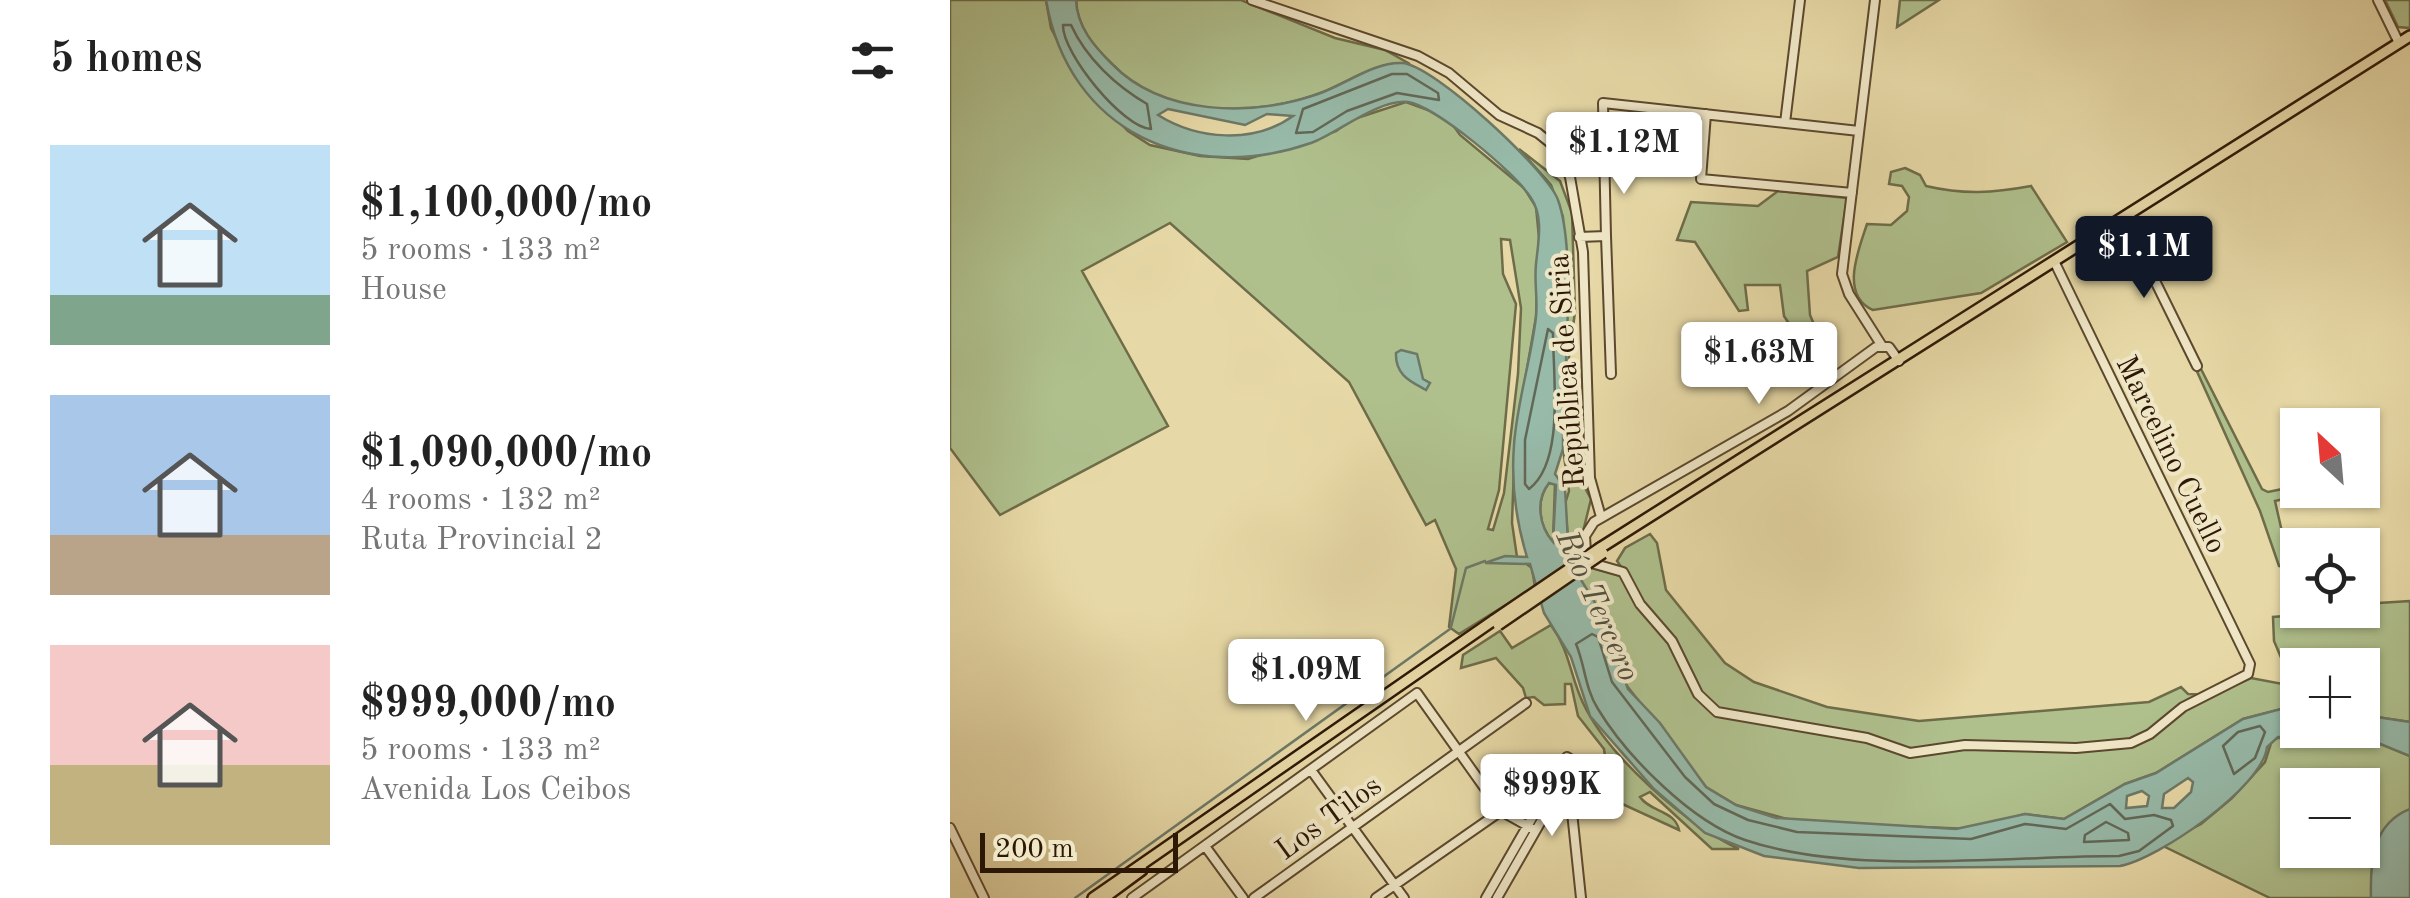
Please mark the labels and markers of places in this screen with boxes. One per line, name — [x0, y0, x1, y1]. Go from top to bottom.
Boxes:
pin: $1.12M — [1543, 112, 1705, 197]
pin: $1.1M — [2074, 216, 2214, 301]
pin: $1.63M — [1678, 322, 1840, 407]
pin: $1.09M — [1225, 639, 1387, 724]
pin: $999K — [1482, 754, 1622, 839]

